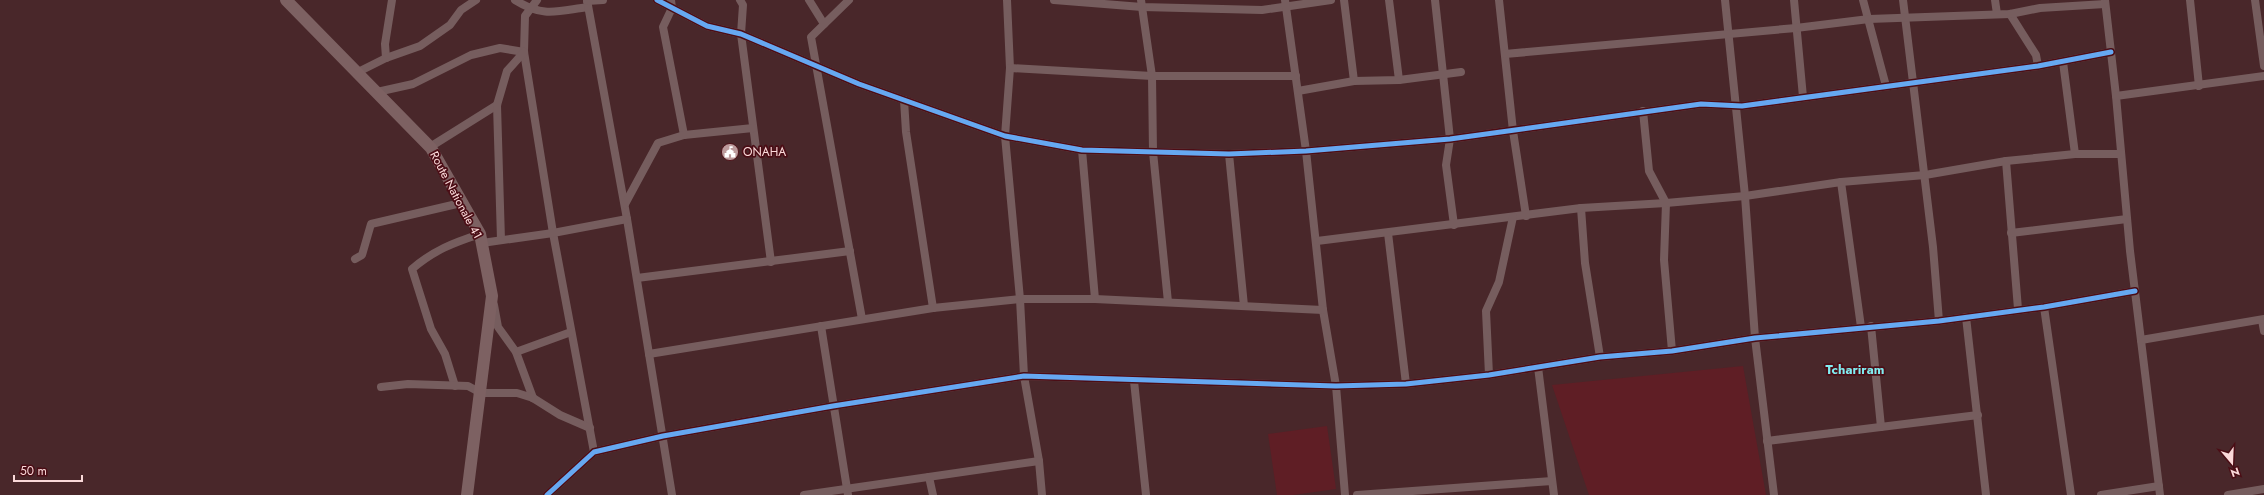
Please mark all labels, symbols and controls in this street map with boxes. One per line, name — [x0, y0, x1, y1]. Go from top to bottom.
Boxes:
public building icon: ONAHA — [720, 142, 740, 162]
place label: ONAHA — [743, 143, 786, 161]
street label: Route Nationale 41 — [425, 148, 487, 242]
district label: Tchariram — [1826, 360, 1884, 379]
north arrow — [2212, 443, 2252, 483]
scale bar — [14, 457, 82, 483]
text: 50 m — [20, 462, 47, 480]
text: N — [2229, 463, 2242, 481]

